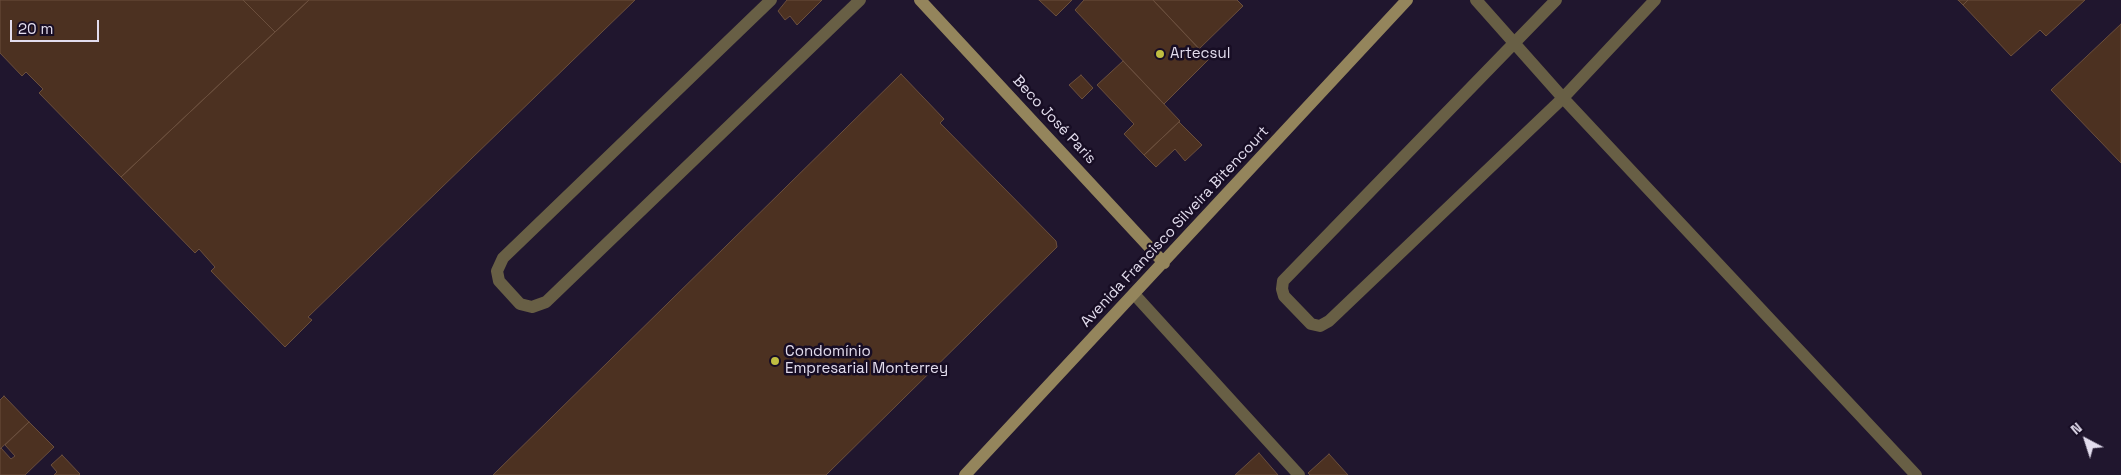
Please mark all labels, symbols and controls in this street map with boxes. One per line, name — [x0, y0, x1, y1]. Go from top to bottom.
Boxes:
scale bar — [12, 10, 101, 42]
text: 20 m — [18, 19, 53, 38]
place label: Artecsul — [1170, 45, 1230, 63]
marker: Artecsul — [1154, 48, 1166, 60]
street label: Beco José Paris — [1009, 72, 1099, 168]
street label: Avenida Francisco Silveira Bitencourt — [1077, 123, 1273, 331]
place label: Condomínio Empresarial Monterrey — [785, 343, 948, 378]
marker: Condomínio Empresarial Monterrey — [769, 355, 781, 367]
north arrow — [2061, 415, 2111, 465]
text: N — [2067, 419, 2086, 438]

